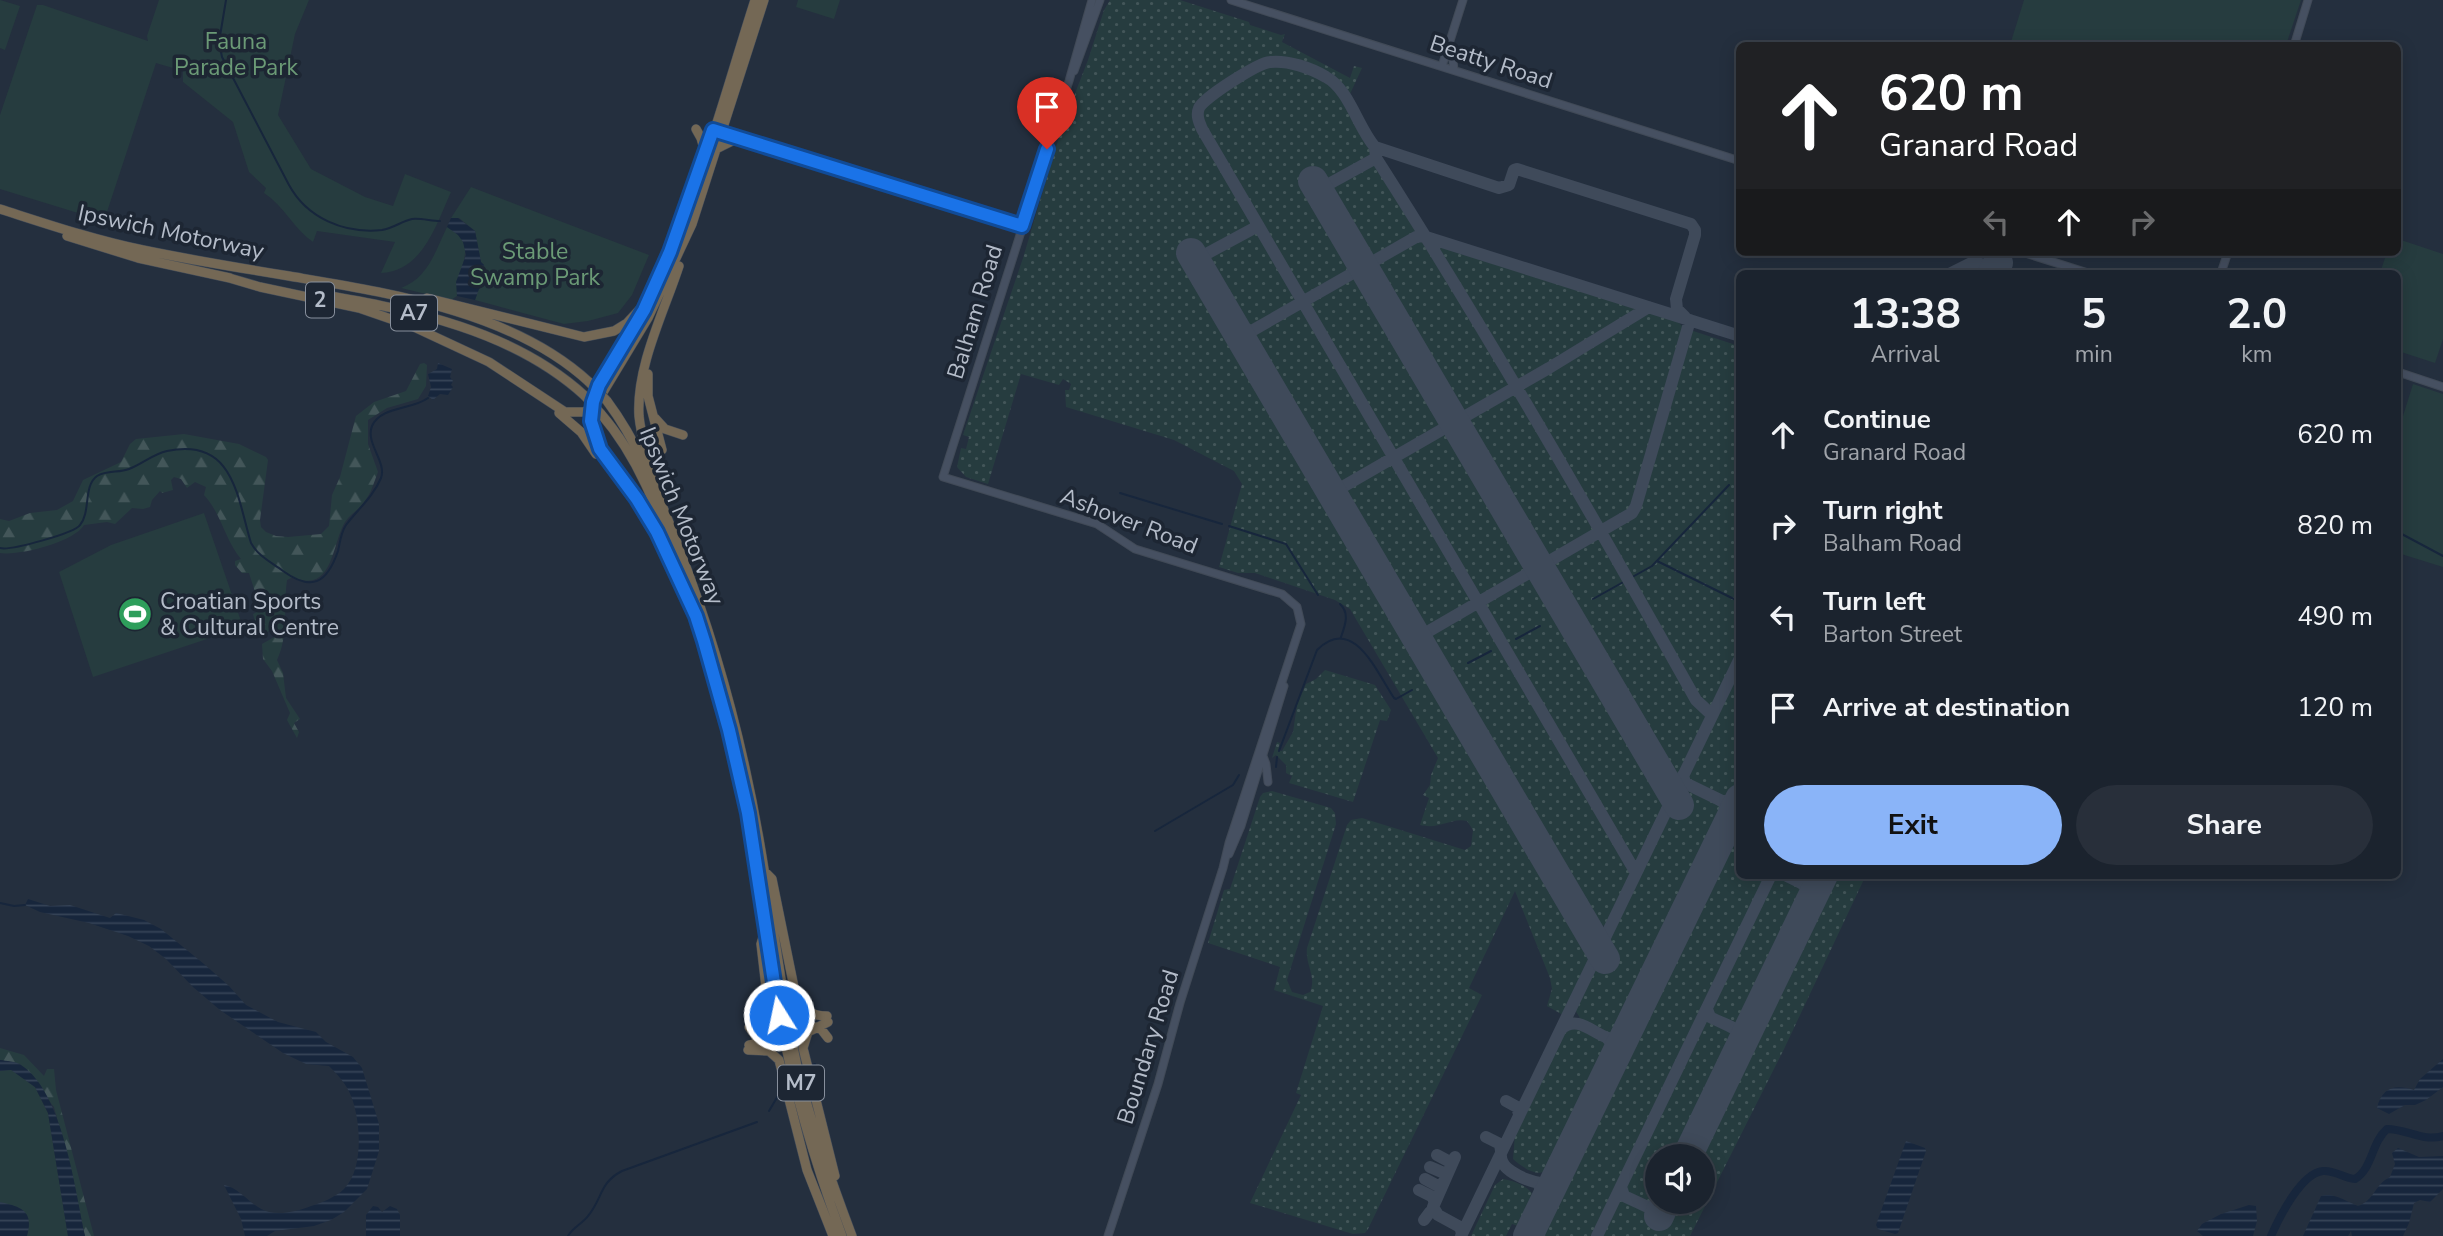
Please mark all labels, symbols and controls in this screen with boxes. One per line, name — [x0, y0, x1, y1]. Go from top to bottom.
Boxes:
park label: Fauna Parade Park — [174, 26, 298, 83]
street label: Beatty Road — [1426, 28, 1556, 96]
text: 620 m — [1879, 60, 2023, 127]
icon: ahead — [1764, 70, 1855, 161]
pin — [1017, 77, 1077, 149]
icon: arrive — [1028, 88, 1066, 126]
text: Granard Road — [1879, 124, 2078, 167]
street label: Ipswich Motorway — [75, 197, 267, 267]
icon: left — [1977, 203, 2015, 241]
icon: ahead — [2050, 203, 2088, 241]
icon: right — [2123, 203, 2161, 241]
park label: Stable Swamp Park — [470, 236, 601, 293]
street label: Balham Road — [940, 241, 1010, 383]
road number: 2 — [306, 282, 334, 318]
text: 13:38 — [1850, 286, 1961, 343]
text: 5 — [2081, 286, 2106, 343]
text: 2.0 — [2226, 286, 2287, 343]
road number: A7 — [391, 296, 437, 330]
text: Arrival — [1871, 339, 1940, 370]
text: min — [2075, 339, 2113, 370]
text: km — [2241, 339, 2272, 370]
text: Continue — [1823, 402, 1931, 437]
icon: ahead — [1764, 416, 1802, 454]
text: 620 m — [2297, 417, 2373, 452]
street label: Ipswich Motorway — [632, 422, 732, 610]
text: Granard Road — [1823, 437, 1966, 468]
street label: Ashover Road — [1056, 481, 1202, 561]
text: Turn right — [1823, 493, 1942, 528]
icon: right — [1764, 507, 1802, 545]
text: 820 m — [2297, 508, 2373, 543]
text: Balham Road — [1823, 528, 1962, 559]
text: Turn left — [1823, 584, 1926, 619]
place label: Croatian Sports & Cultural Centre — [160, 586, 339, 643]
sports icon: Croatian Sports & Cultural Centre — [116, 595, 154, 633]
icon: left — [1764, 598, 1802, 636]
text: 490 m — [2297, 599, 2373, 634]
text: Barton Street — [1823, 619, 1962, 650]
icon: arrive — [1764, 689, 1802, 727]
text: Arrive at destination — [1823, 690, 2070, 725]
text: 120 m — [2297, 690, 2373, 725]
button: Exit — [1764, 785, 2062, 865]
button: Share — [2076, 785, 2373, 865]
street label: Boundary Road — [1110, 966, 1186, 1128]
position arrow — [742, 978, 816, 1052]
road number: M7 — [778, 1066, 824, 1100]
map controls — [1645, 1144, 1715, 1214]
button: sound — [1645, 1144, 1715, 1214]

